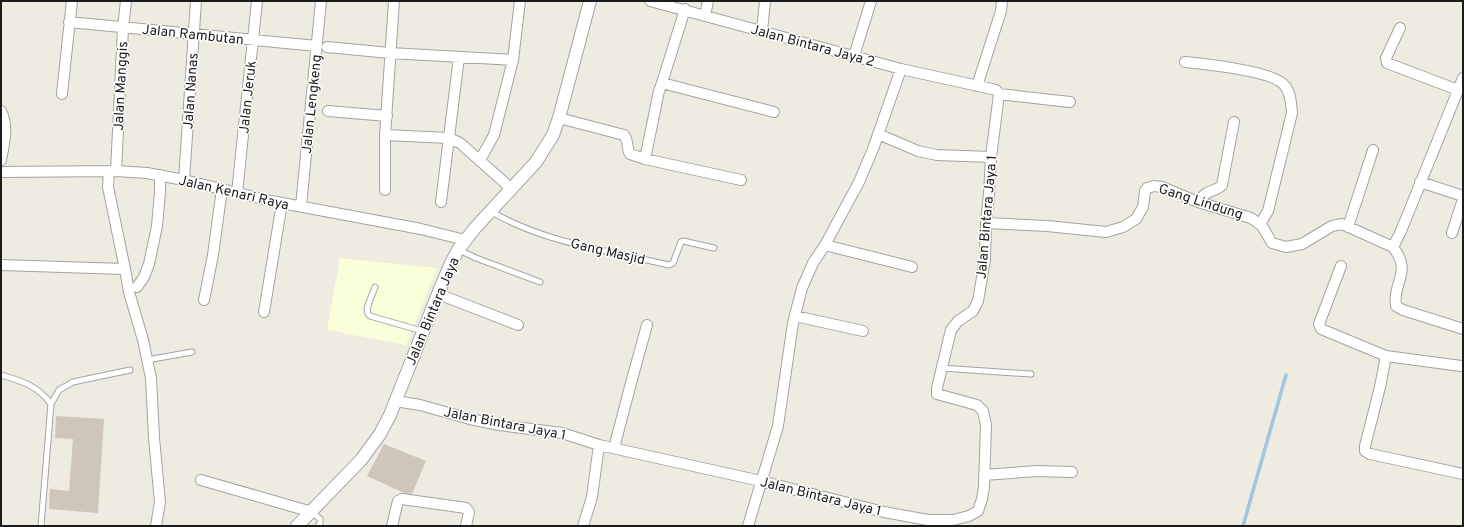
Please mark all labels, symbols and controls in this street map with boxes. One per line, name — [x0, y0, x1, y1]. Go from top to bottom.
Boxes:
street label: Jalan Rambutan — [141, 22, 245, 49]
street label: Jalan Bintara Jaya 2 — [749, 22, 876, 71]
street label: Jalan Manggis — [111, 41, 132, 131]
street label: Jalan Nanas — [180, 52, 203, 130]
street label: Jalan Lengkeng — [299, 54, 326, 155]
street label: Jalan Jeruk — [236, 60, 261, 135]
street label: Jalan Bintara Jaya 1 — [974, 154, 1001, 280]
street label: Jalan Kenari Raya — [177, 173, 290, 214]
street label: Gang Lindung — [1156, 181, 1245, 224]
street label: Gang Masjid — [569, 236, 647, 269]
street label: Jalan Bintara Jaya — [403, 255, 464, 368]
street label: Jalan Bintara Jaya 1 — [442, 404, 567, 445]
street label: Jalan Bintara Jaya 1 — [758, 474, 883, 521]

